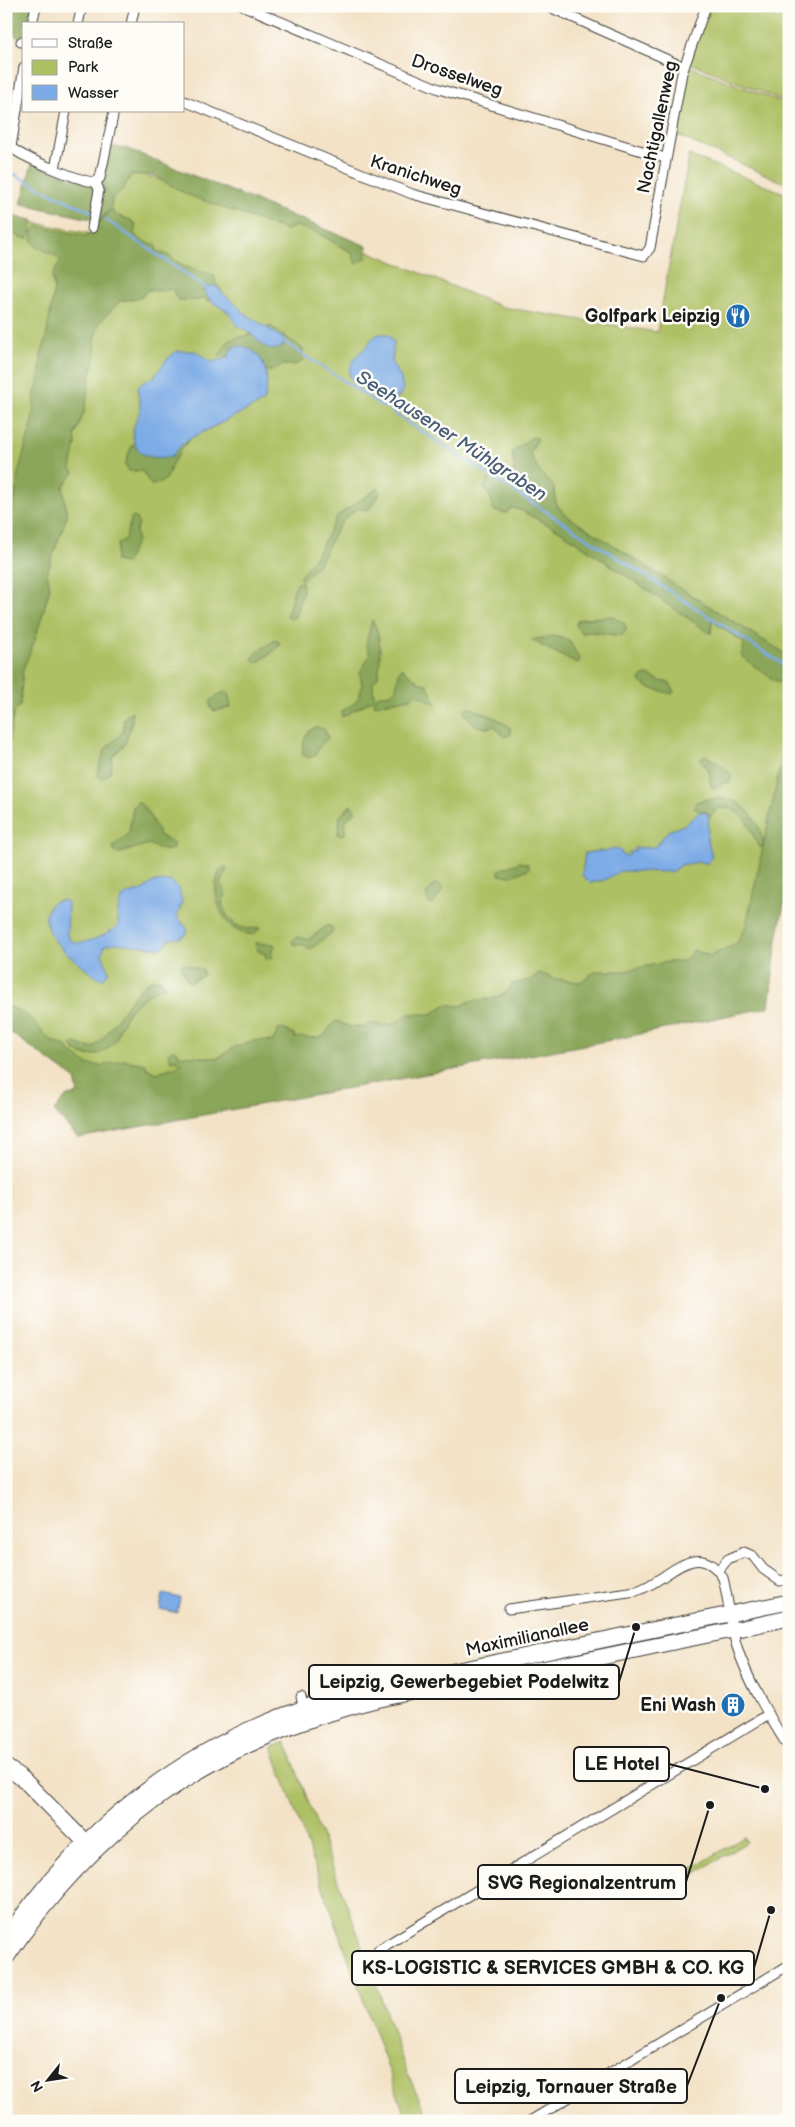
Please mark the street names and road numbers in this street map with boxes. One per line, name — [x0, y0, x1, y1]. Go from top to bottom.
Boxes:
street label: Drosselweg — [408, 50, 505, 101]
street label: Nachtigallenweg — [633, 59, 682, 195]
street label: Kranichweg — [368, 151, 464, 200]
street label: Maximilianallee — [464, 1614, 591, 1661]

